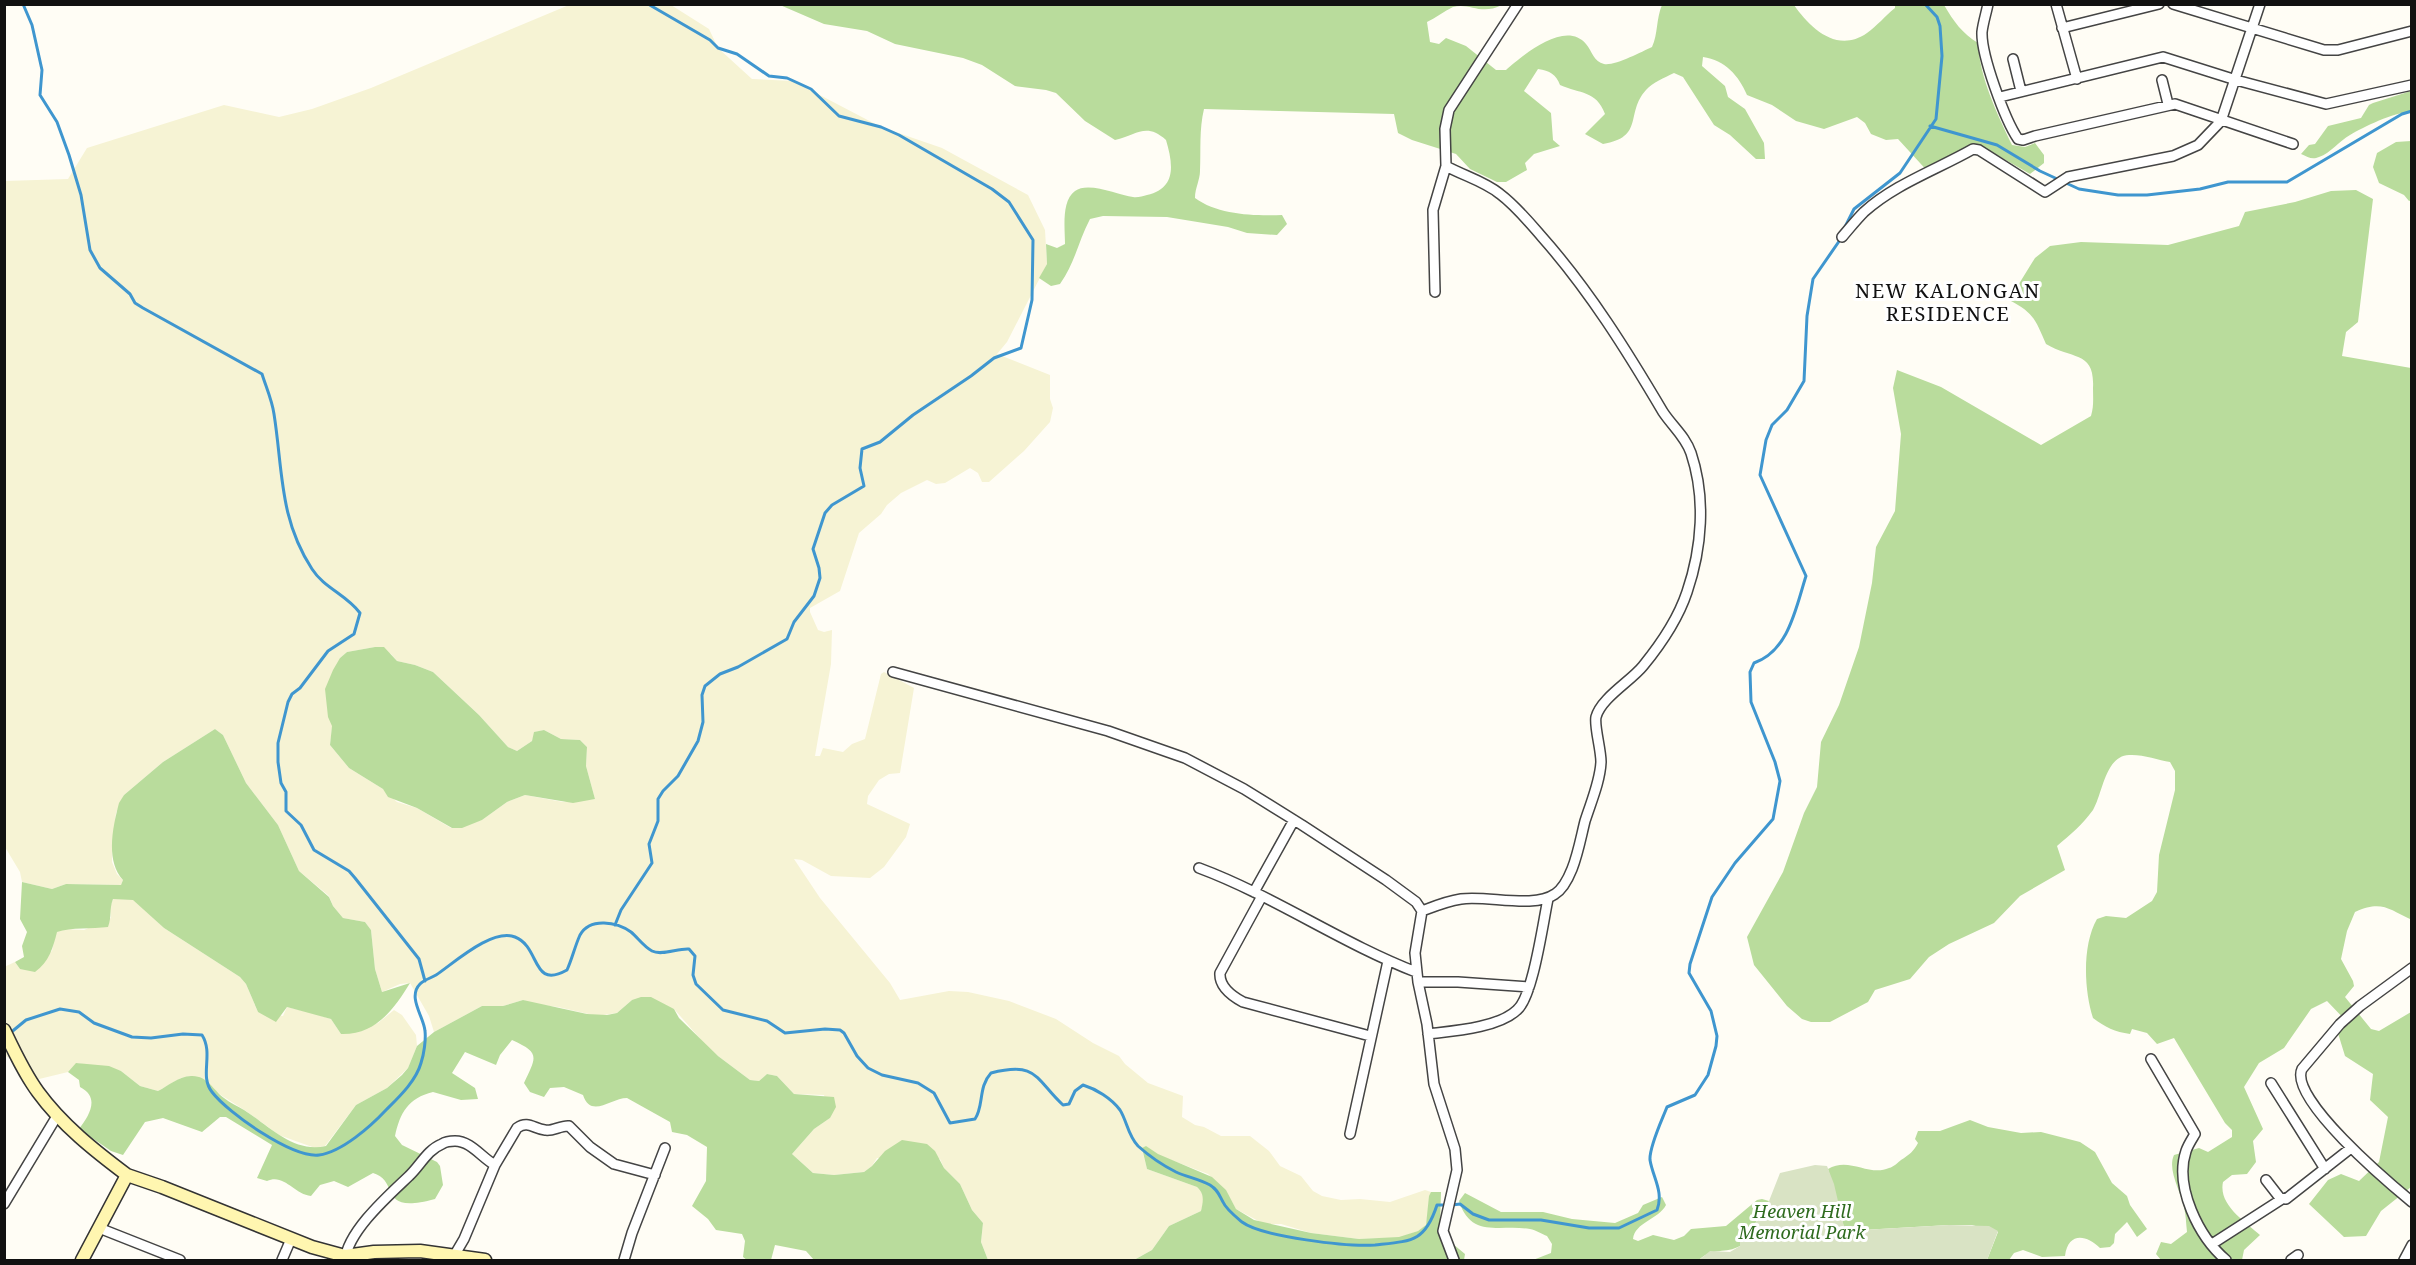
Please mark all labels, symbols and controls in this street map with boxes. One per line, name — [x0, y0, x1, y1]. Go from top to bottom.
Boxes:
district label: NEW KALONGAN RESIDENCE — [1855, 277, 2041, 327]
park label: Heaven Hill Memorial Park — [1738, 1199, 1866, 1244]

